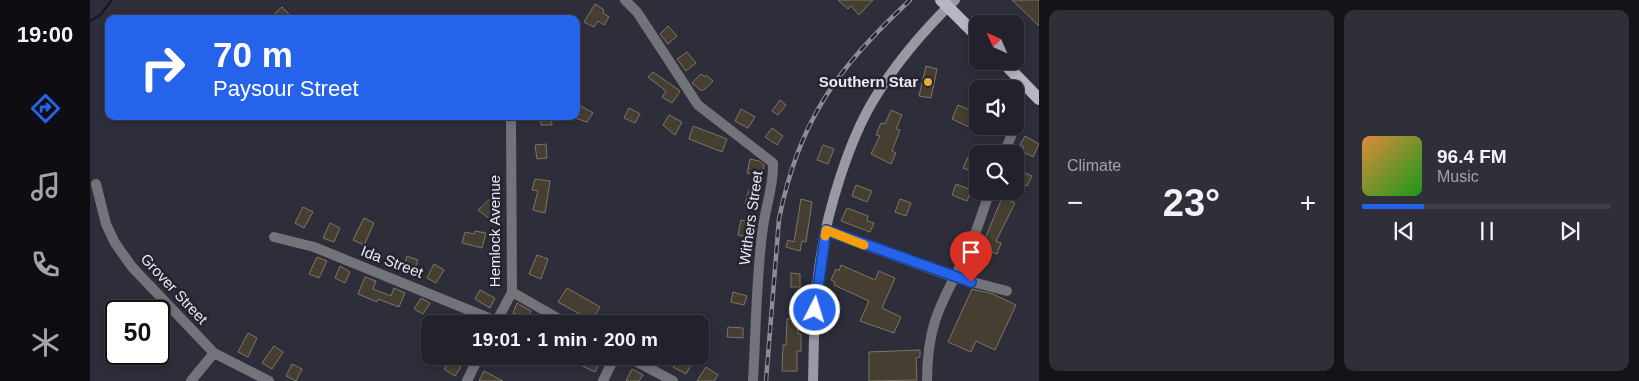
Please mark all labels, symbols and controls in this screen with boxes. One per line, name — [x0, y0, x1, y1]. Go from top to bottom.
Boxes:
north arrow — [969, 15, 1024, 70]
map controls — [969, 15, 1024, 200]
text: 19:00 — [17, 22, 73, 47]
icon: right — [130, 35, 195, 100]
text: 70 m — [213, 35, 293, 74]
place label: Southern Star — [819, 73, 918, 90]
text: Paysour Street — [213, 76, 359, 101]
marker: Southern Star — [922, 76, 934, 88]
button: sound — [969, 80, 1024, 135]
icon: directions — [28, 91, 63, 126]
button: search — [969, 145, 1024, 200]
text: 96.4 FM — [1437, 146, 1507, 167]
text: Climate — [1067, 157, 1121, 174]
text: Music — [1437, 168, 1479, 185]
icon: music — [28, 169, 63, 204]
street label: Withers Street — [735, 169, 766, 266]
street label: Hemlock Avenue — [486, 175, 503, 287]
text: 23° — [1163, 182, 1220, 224]
text: − — [1067, 187, 1083, 218]
text: + — [1300, 187, 1316, 218]
icon: previous — [1390, 217, 1418, 245]
icon: pause — [1473, 217, 1501, 245]
icon: next — [1556, 217, 1584, 245]
pin — [950, 231, 992, 282]
icon: arrive — [957, 238, 985, 266]
street label: Ida Street — [359, 242, 426, 281]
icon: phone — [28, 247, 63, 282]
street label: Grover Street — [137, 250, 212, 328]
position arrow — [788, 283, 840, 335]
speed limit sign: 50 — [105, 300, 170, 365]
icon: climate — [28, 325, 63, 360]
text: 19:01 · 1 min · 200 m — [472, 329, 658, 350]

